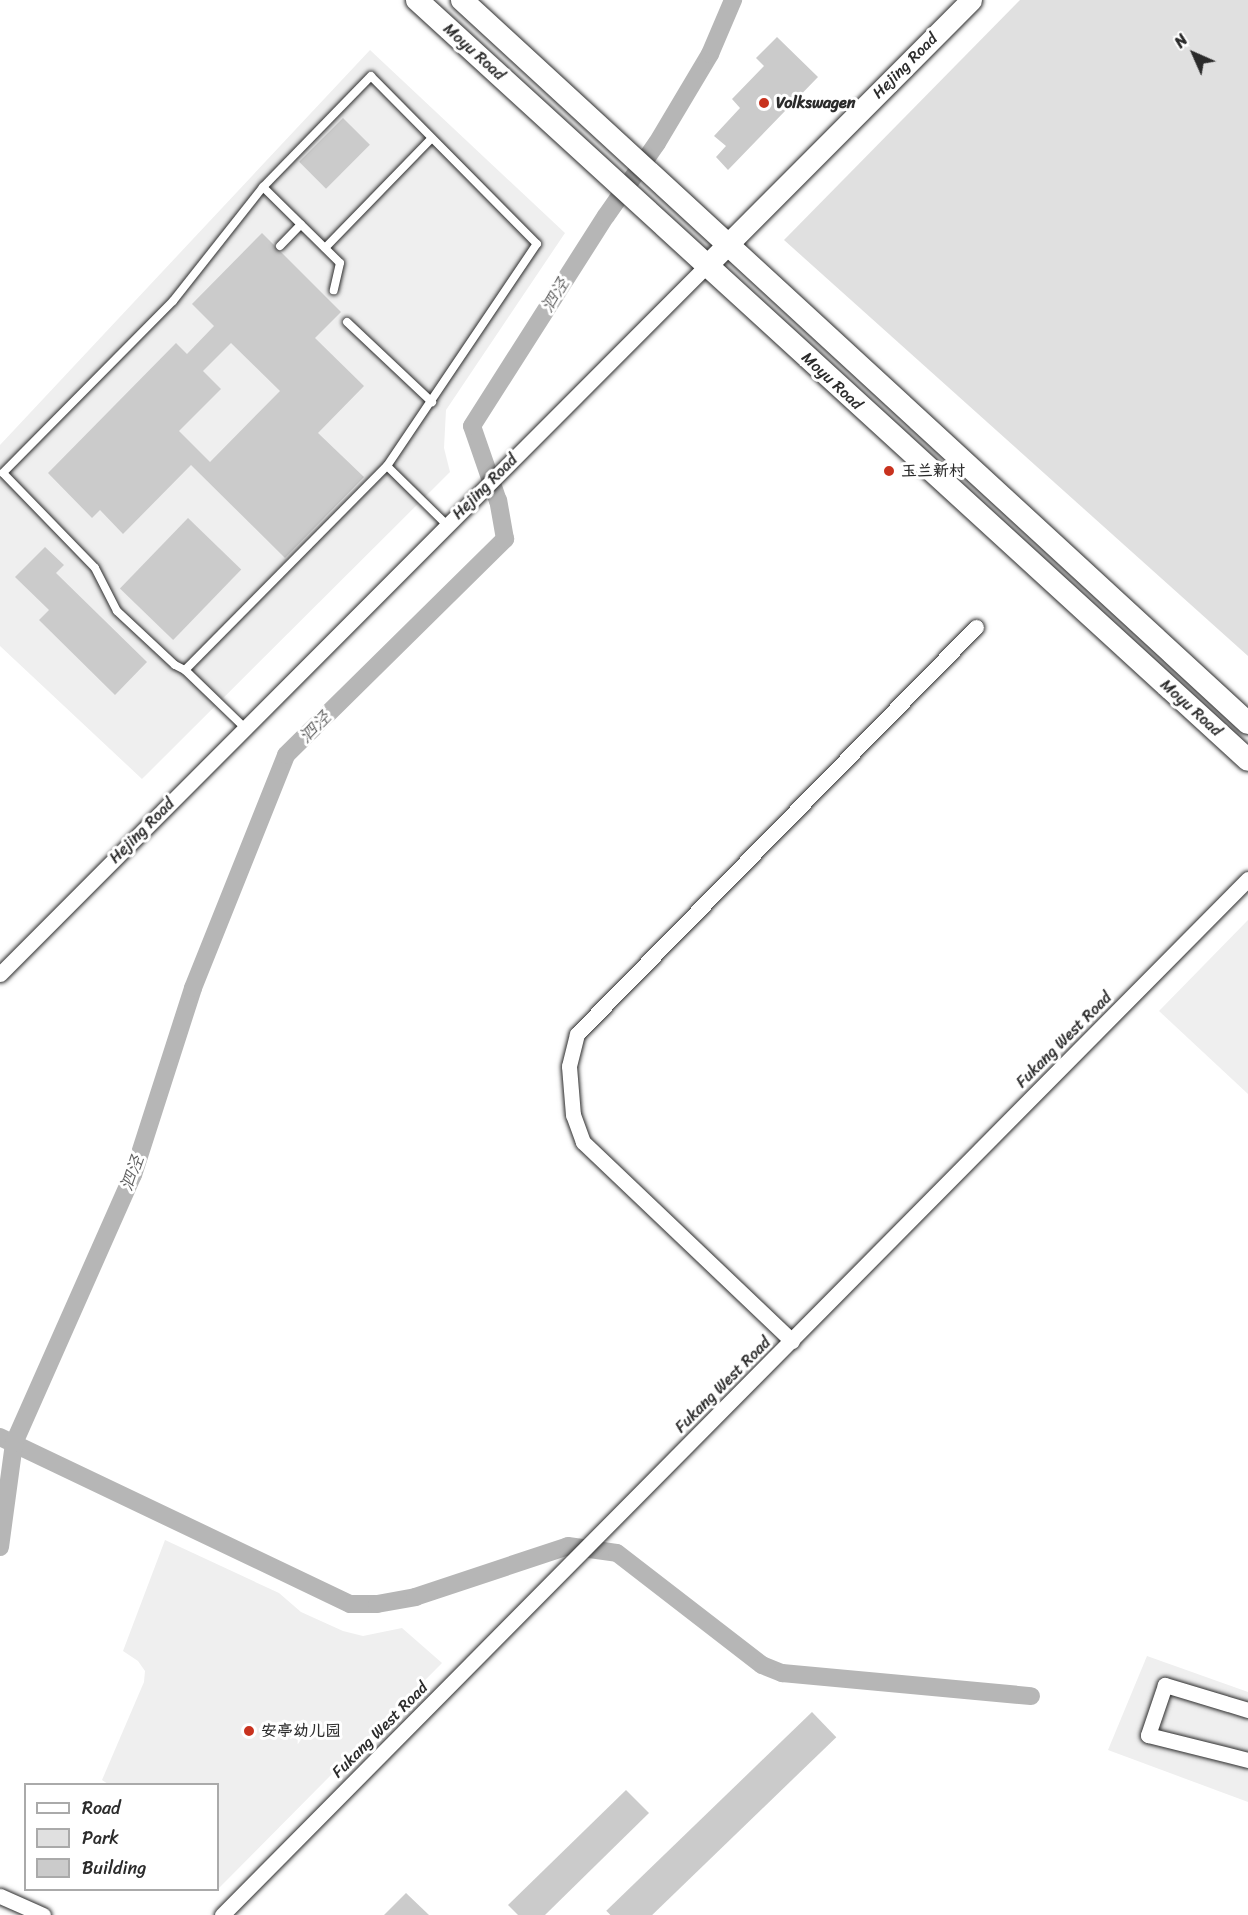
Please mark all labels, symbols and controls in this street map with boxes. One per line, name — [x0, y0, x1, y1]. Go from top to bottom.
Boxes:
street label: Moyu Road — [439, 19, 509, 85]
north arrow — [1164, 24, 1224, 84]
text: N — [1167, 27, 1195, 55]
street label: Hejing Road — [868, 29, 942, 103]
place label: Volkswagen — [776, 93, 855, 113]
marker: Volkswagen — [757, 96, 771, 110]
water label: 泗泾 — [536, 274, 574, 316]
street label: Moyu Road — [797, 348, 867, 414]
street label: Hejing Road — [448, 450, 522, 524]
place label: 玉兰新村 — [901, 461, 965, 481]
marker: 玉兰新村 — [882, 464, 896, 478]
street label: Moyu Road — [1156, 675, 1226, 741]
water label: 泗泾 — [295, 707, 335, 747]
street label: Hejing Road — [105, 794, 179, 868]
street label: Fukang West Road — [1012, 988, 1116, 1092]
water label: 泗泾 — [115, 1152, 149, 1194]
street label: Fukang West Road — [671, 1333, 775, 1437]
street label: Fukang West Road — [328, 1678, 432, 1782]
place label: 安亭幼儿园 — [261, 1721, 341, 1741]
marker: 安亭幼儿园 — [242, 1724, 256, 1738]
legend — [24, 1783, 219, 1891]
text: Road — [82, 1792, 121, 1824]
text: Park — [82, 1822, 119, 1854]
text: Building — [82, 1852, 146, 1884]

